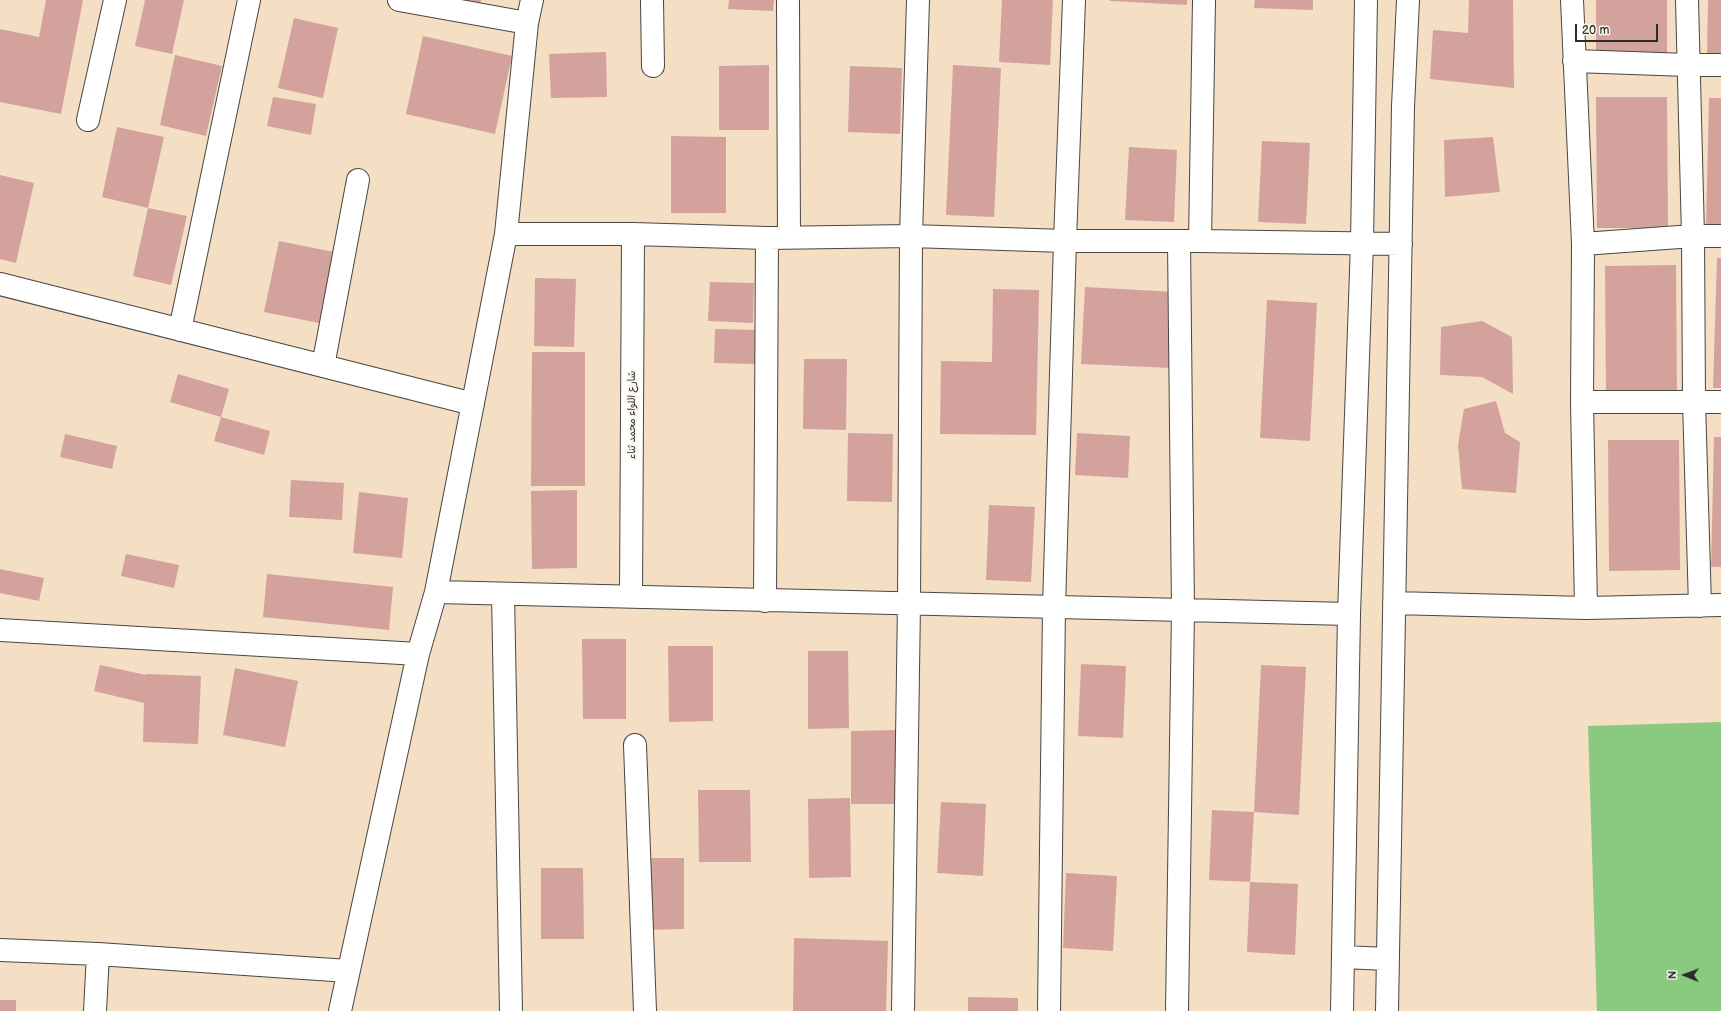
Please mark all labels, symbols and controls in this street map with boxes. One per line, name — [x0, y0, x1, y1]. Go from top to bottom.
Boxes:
scale bar — [1577, 16, 1660, 42]
text: 20 m — [1582, 23, 1609, 38]
street label: شارع اللواء محمد ثناء — [626, 371, 638, 459]
north arrow — [1665, 955, 1705, 995]
text: N — [1666, 971, 1679, 979]

